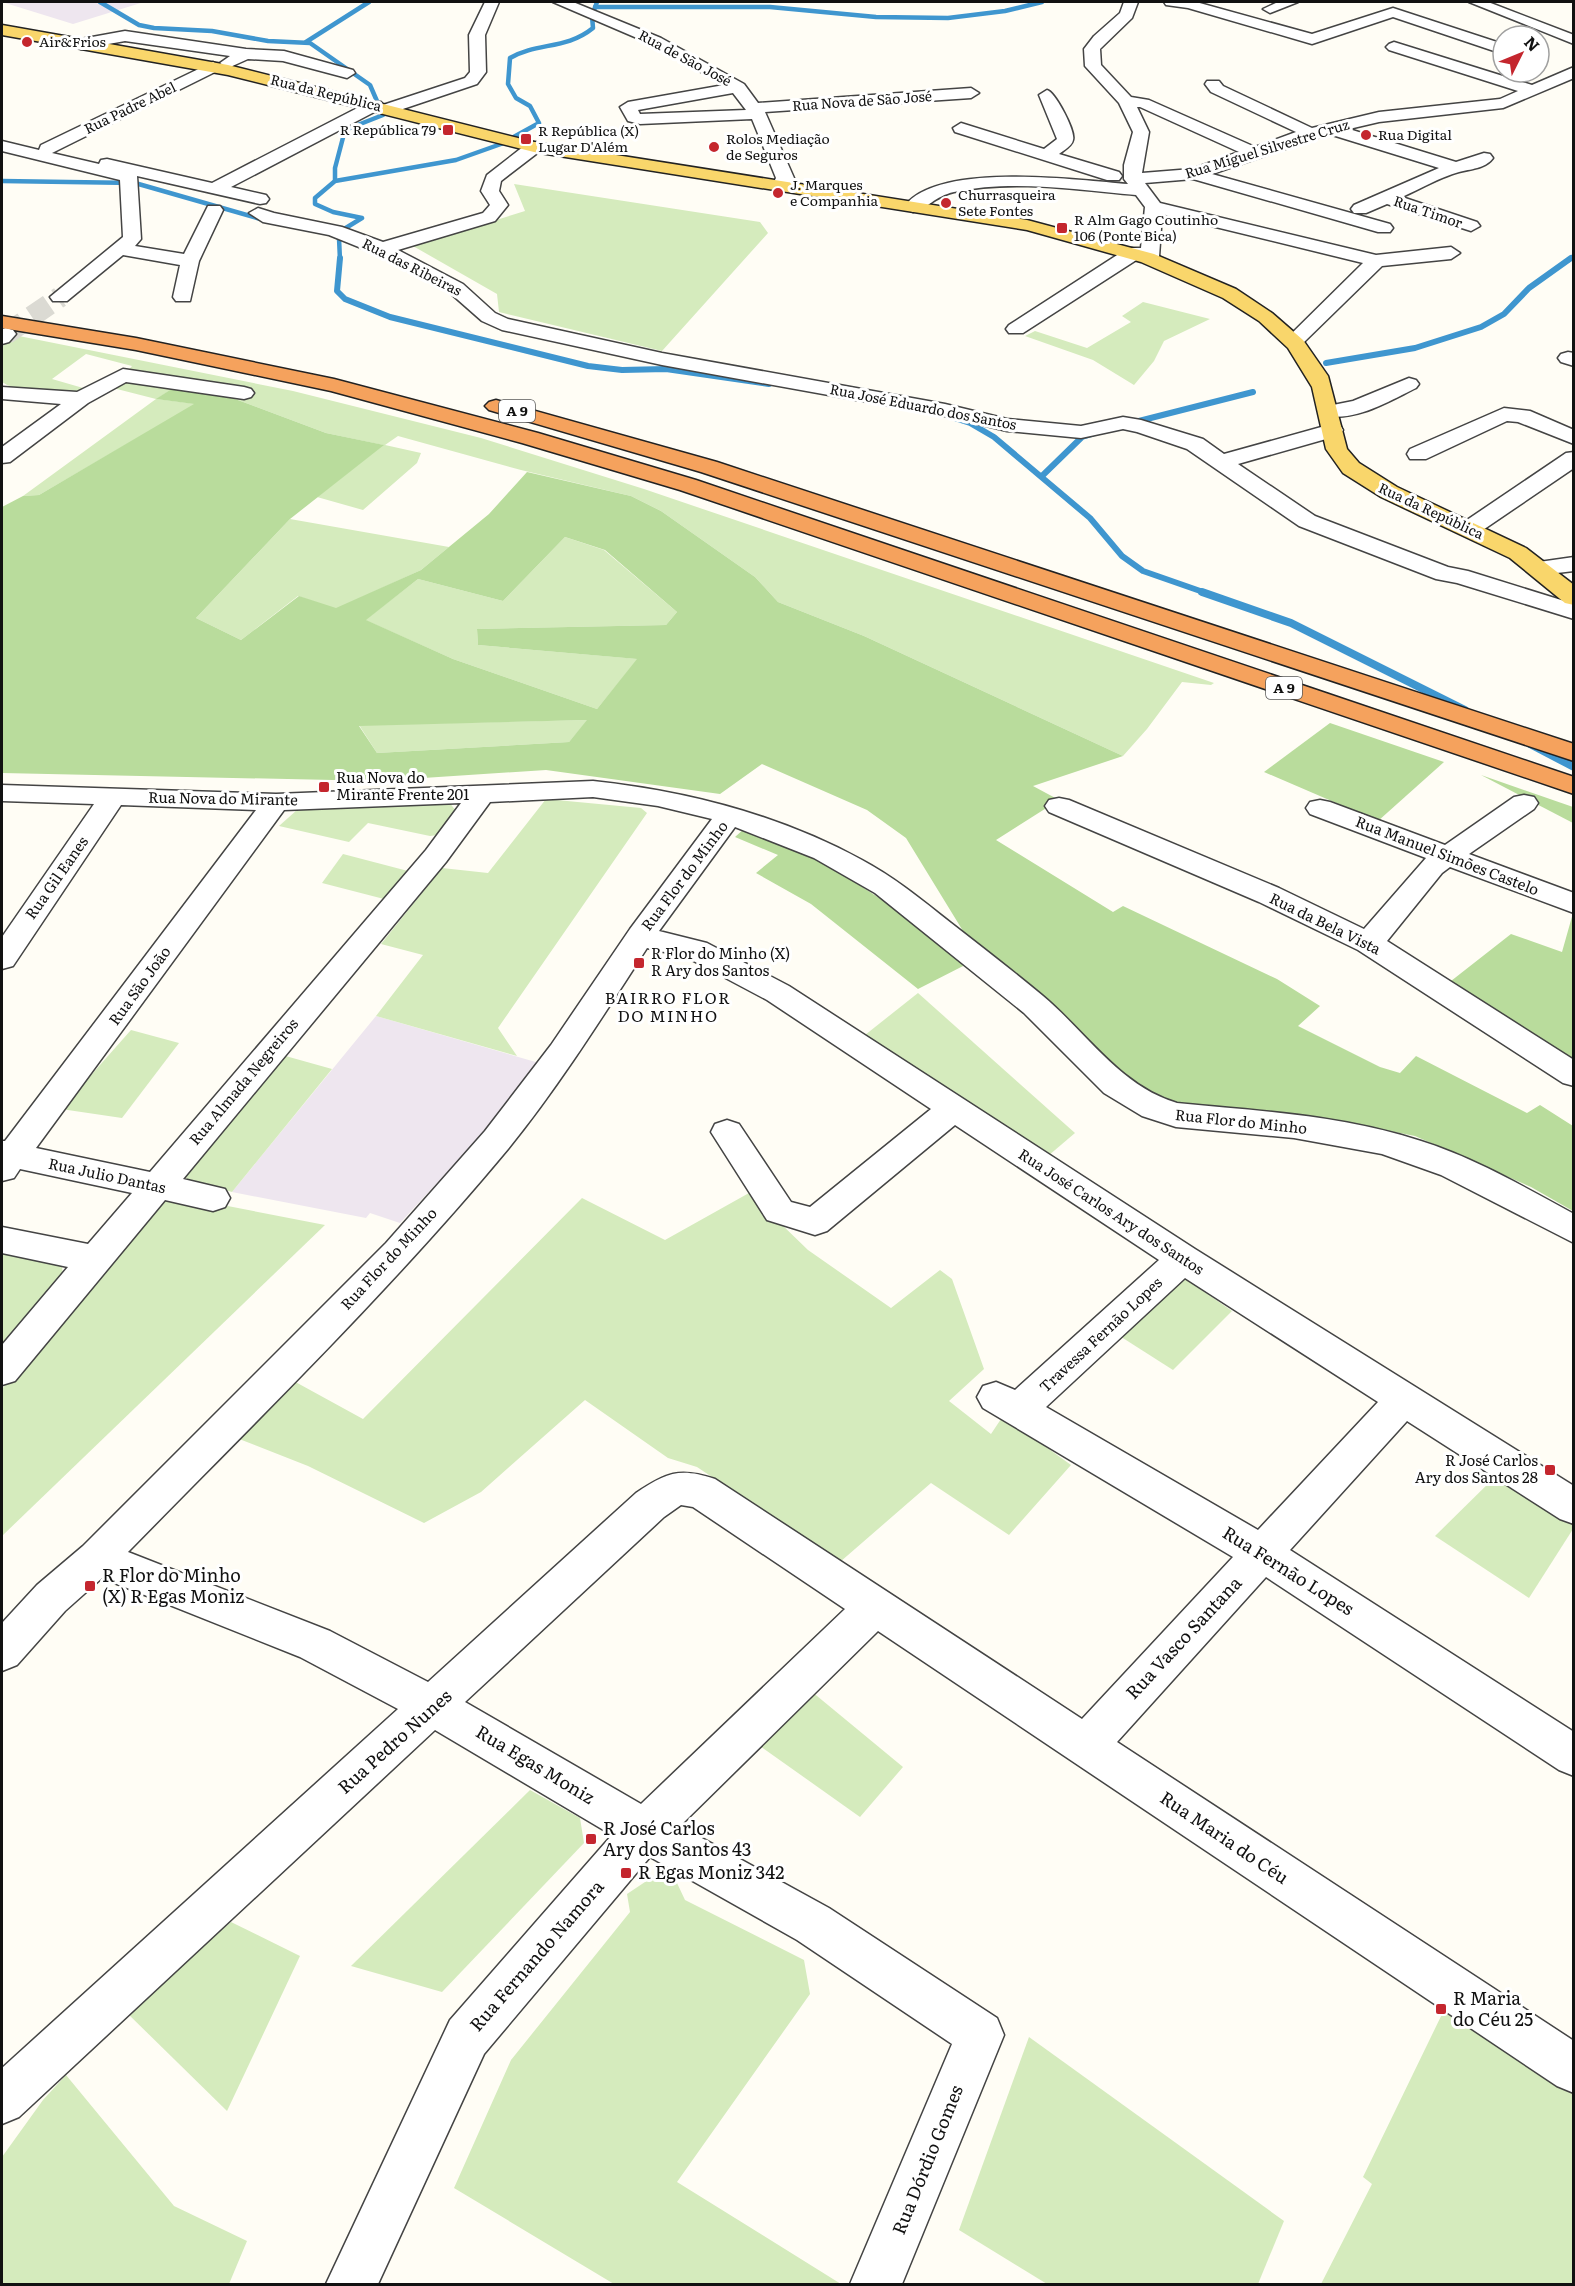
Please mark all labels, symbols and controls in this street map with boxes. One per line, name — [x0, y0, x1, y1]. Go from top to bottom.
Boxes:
street label: Rua de São José — [635, 24, 736, 90]
north arrow — [1491, 24, 1551, 84]
text: N — [1519, 30, 1546, 56]
place label: Air&Frios — [39, 31, 106, 51]
marker: Air&Frios — [20, 35, 34, 49]
street label: Rua da República — [269, 69, 384, 116]
street label: Rua Padre Abel — [80, 76, 179, 138]
street label: Rua Nova de São José — [791, 85, 933, 115]
street label: Rua Miguel Silvestre Cruz — [1182, 113, 1352, 183]
place label: R República 79 — [340, 119, 436, 139]
place label: R República (X) Lugar D'Além — [538, 120, 639, 156]
marker: R República 79 — [441, 123, 455, 137]
place label: Rua Digital — [1378, 124, 1452, 144]
place label: Rolos Mediação de Seguros — [726, 128, 830, 164]
marker: Rua Digital — [1359, 128, 1373, 142]
marker: R República (X) Lugar D'Além — [519, 132, 533, 146]
marker: Rolos Mediação de Seguros — [707, 140, 721, 154]
place label: J. Marques e Companhia — [790, 174, 879, 210]
place label: Churrasqueira Sete Fontes — [958, 184, 1056, 220]
marker: J. Marques e Companhia — [771, 186, 785, 200]
street label: Rua Timor — [1391, 190, 1466, 232]
marker: Churrasqueira Sete Fontes — [939, 196, 953, 210]
place label: R Alm Gago Coutinho 106 (Ponte Bica) — [1074, 209, 1218, 245]
marker: R Alm Gago Coutinho 106 (Ponte Bica) — [1055, 221, 1069, 235]
street label: Rua das Ribeiras — [359, 232, 466, 300]
street label: Rua José Eduardo dos Santos — [828, 378, 1018, 434]
road number: A 9 — [499, 400, 535, 422]
street label: Rua da República — [1376, 477, 1488, 543]
road number: A 9 — [1266, 677, 1302, 699]
place label: Rua Nova do Mirante Frente 201 — [336, 765, 469, 805]
marker: Rua Nova do Mirante Frente 201 — [317, 780, 331, 794]
street label: Rua Nova do Mirante — [148, 785, 298, 810]
street label: Rua Manuel Simões Castelo — [1352, 809, 1543, 900]
street label: Rua Flor do Minho — [635, 815, 733, 935]
street label: Rua Gil Eanes — [19, 831, 93, 923]
street label: Rua da Bela Vista — [1266, 886, 1386, 960]
street label: Rua São João — [102, 941, 175, 1029]
place label: R Flor do Minho (X) R Ary dos Santos — [651, 941, 790, 981]
marker: R Flor do Minho (X) R Ary dos Santos — [632, 956, 646, 970]
district label: BAIRRO FLOR DO MINHO — [605, 985, 731, 1027]
street label: Rua Almada Negreiros — [183, 1012, 303, 1150]
street label: Rua Flor do Minho — [1174, 1102, 1309, 1139]
street label: Rua José Carlos Ary dos Santos — [1014, 1142, 1209, 1280]
street label: Rua Julio Dantas — [46, 1151, 168, 1198]
street label: Rua Flor do Minho — [334, 1201, 442, 1314]
street label: Travessa Fernão Lopes — [1033, 1270, 1167, 1397]
place label: R José Carlos Ary dos Santos 28 — [1415, 1448, 1538, 1488]
marker: R José Carlos Ary dos Santos 28 — [1543, 1463, 1557, 1477]
street label: Rua Fernão Lopes — [1218, 1518, 1360, 1621]
place label: R Flor do Minho (X) R Egas Moniz — [102, 1561, 244, 1609]
street label: Rua Vasco Santana — [1119, 1569, 1247, 1704]
marker: R Flor do Minho (X) R Egas Moniz — [83, 1579, 97, 1593]
street label: Rua Pedro Nunes — [331, 1682, 457, 1800]
street label: Rua Egas Moniz — [471, 1718, 600, 1810]
street label: Rua Maria do Céu — [1155, 1784, 1295, 1890]
place label: R José Carlos Ary dos Santos 43 — [603, 1814, 752, 1862]
marker: R José Carlos Ary dos Santos 43 — [584, 1832, 598, 1846]
place label: R Egas Moniz 342 — [638, 1858, 784, 1885]
marker: R Egas Moniz 342 — [619, 1866, 633, 1880]
street label: Rua Fernando Namora — [462, 1873, 609, 2037]
place label: R Maria do Céu 25 — [1453, 1984, 1533, 2032]
marker: R Maria do Céu 25 — [1434, 2002, 1448, 2016]
street label: Rua Dórdio Gomes — [884, 2081, 969, 2238]

